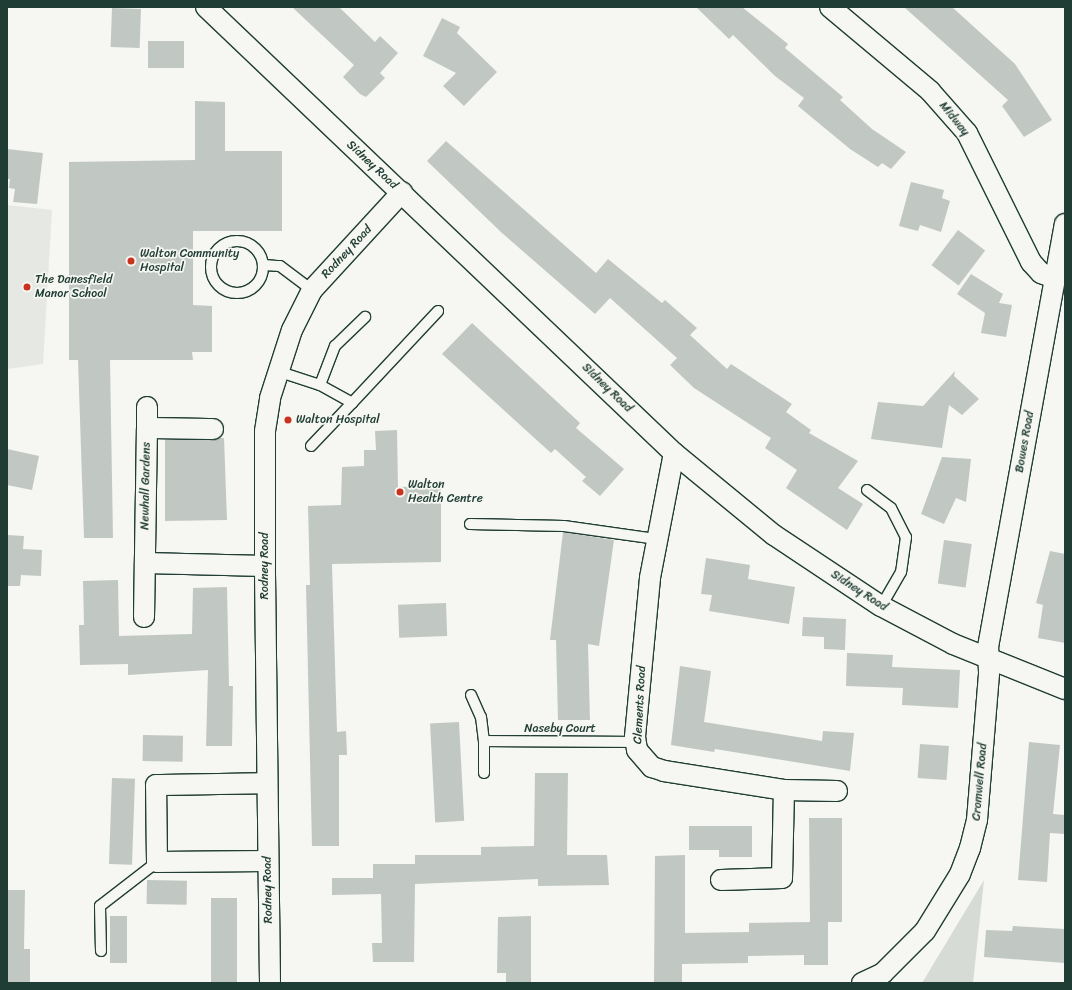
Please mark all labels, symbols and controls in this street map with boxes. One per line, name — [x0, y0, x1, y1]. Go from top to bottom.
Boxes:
street label: Midway — [936, 99, 972, 139]
street label: Sidney Road — [343, 138, 401, 192]
street label: Rodney Road — [319, 222, 375, 282]
place label: Walton Community Hospital — [140, 247, 239, 275]
marker: Walton Community Hospital — [125, 255, 137, 267]
place label: The Danesfield Manor School — [35, 273, 113, 301]
marker: The Danesfield Manor School — [22, 282, 32, 292]
street label: Sidney Road — [579, 360, 635, 416]
street label: Bowes Road — [1012, 410, 1038, 474]
place label: Walton Hospital — [296, 413, 380, 427]
marker: Walton Hospital — [283, 415, 293, 425]
street label: Newhall Gardens — [138, 442, 154, 530]
place label: Walton Health Centre — [408, 478, 483, 506]
marker: Walton Health Centre — [395, 487, 405, 497]
street label: Rodney Road — [258, 532, 272, 600]
street label: Sidney Road — [828, 567, 890, 615]
street label: Clements Road — [631, 665, 649, 745]
street label: Naseby Court — [524, 722, 596, 736]
street label: Cromwell Road — [969, 743, 991, 821]
street label: Rodney Road — [260, 856, 276, 924]

